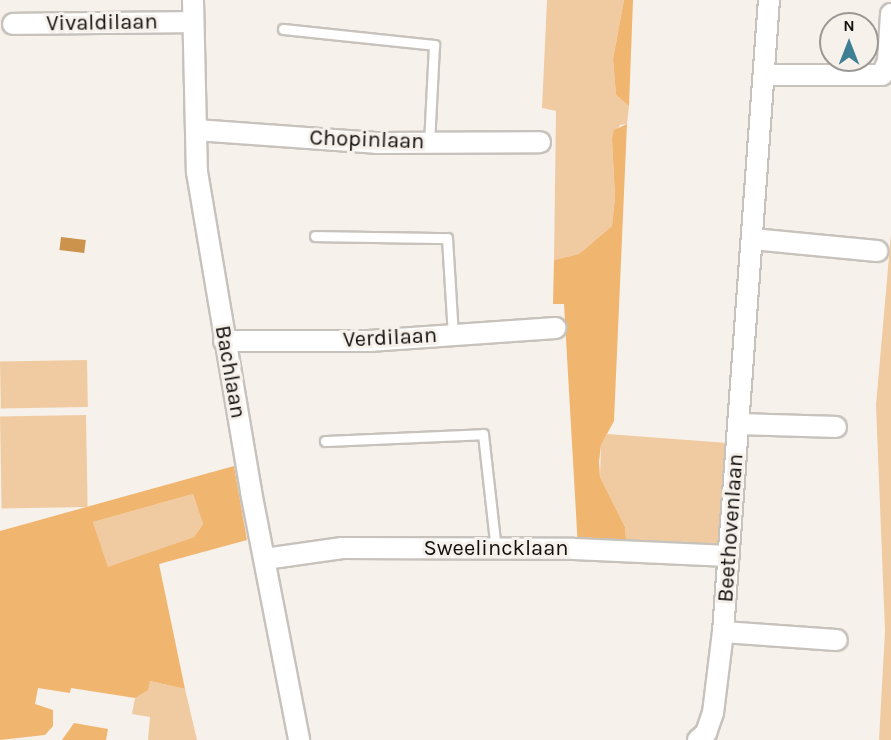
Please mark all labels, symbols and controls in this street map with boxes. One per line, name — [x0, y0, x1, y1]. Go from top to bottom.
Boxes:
street label: Vivaldilaan — [46, 9, 158, 37]
north arrow — [819, 12, 879, 72]
text: N — [843, 16, 855, 35]
street label: Chopinlaan — [309, 125, 425, 155]
street label: Verdilaan — [342, 322, 438, 354]
street label: Bachlaan — [209, 323, 251, 421]
street label: Beethovenlaan — [713, 453, 749, 603]
street label: Sweelincklaan — [423, 536, 569, 562]

